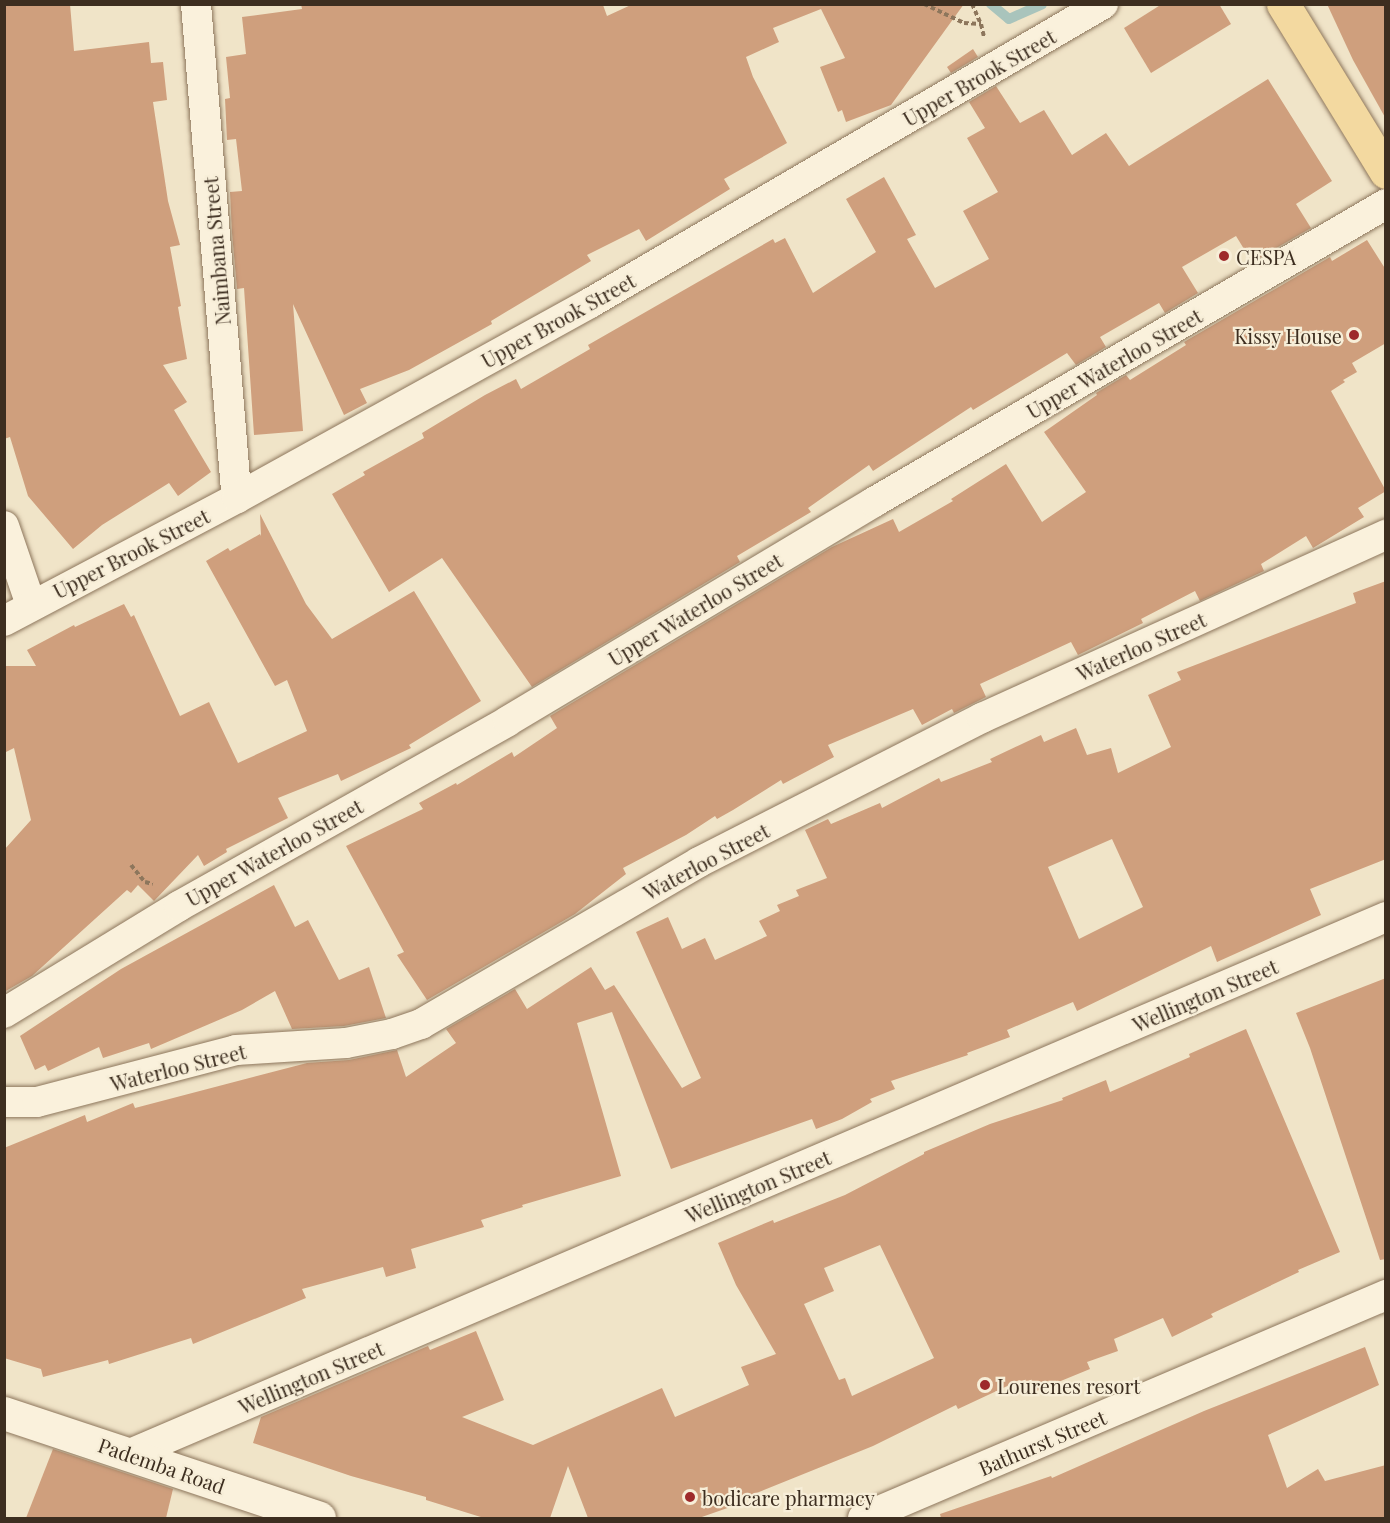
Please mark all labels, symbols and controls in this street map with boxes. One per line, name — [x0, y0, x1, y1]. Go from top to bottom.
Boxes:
street label: Upper Brook Street — [898, 23, 1060, 131]
street label: Naimbana Street — [198, 176, 234, 326]
place label: CESPA — [1236, 244, 1296, 268]
marker: CESPA — [1217, 249, 1231, 263]
street label: Upper Brook Street — [477, 268, 639, 372]
street label: Upper Waterloo Street — [1022, 303, 1206, 423]
place label: Kissy House — [1234, 323, 1342, 347]
marker: Kissy House — [1347, 328, 1361, 342]
street label: Upper Brook Street — [49, 503, 213, 603]
street label: Upper Waterloo Street — [603, 547, 787, 671]
street label: Waterloo Street — [1073, 607, 1209, 685]
street label: Upper Waterloo Street — [181, 793, 367, 911]
street label: Waterloo Street — [639, 818, 773, 904]
street label: Wellington Street — [1129, 954, 1281, 1036]
street label: Waterloo Street — [108, 1039, 248, 1095]
street label: Wellington Street — [682, 1145, 834, 1227]
street label: Wellington Street — [235, 1336, 387, 1418]
place label: Lourenes resort — [997, 1373, 1140, 1397]
marker: Lourenes resort — [978, 1378, 992, 1392]
street label: Bathurst Street — [974, 1404, 1110, 1480]
street label: Pademba Road — [95, 1432, 229, 1498]
place label: bodicare pharmacy — [702, 1485, 875, 1509]
marker: bodicare pharmacy — [683, 1490, 697, 1504]

